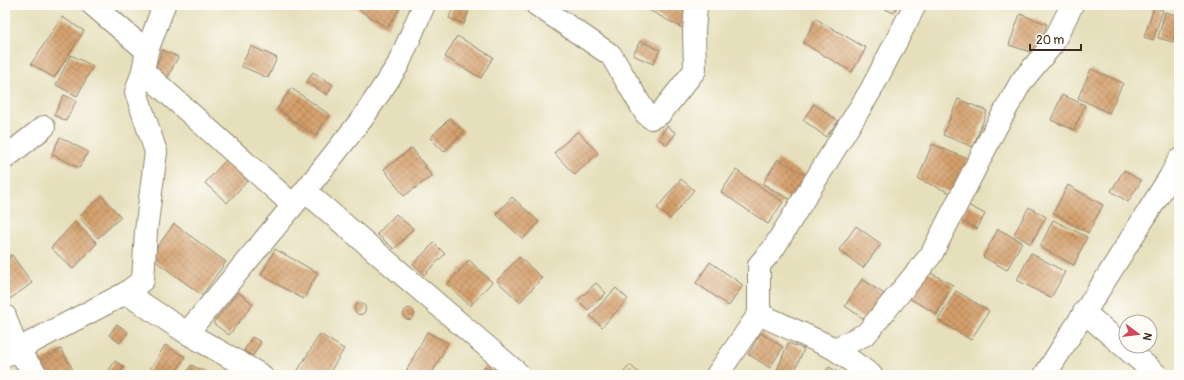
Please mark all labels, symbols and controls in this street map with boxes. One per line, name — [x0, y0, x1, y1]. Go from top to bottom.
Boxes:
scale bar — [1030, 26, 1081, 52]
text: 20 m — [1036, 33, 1065, 48]
north arrow — [1118, 314, 1158, 354]
text: N — [1140, 331, 1154, 342]

